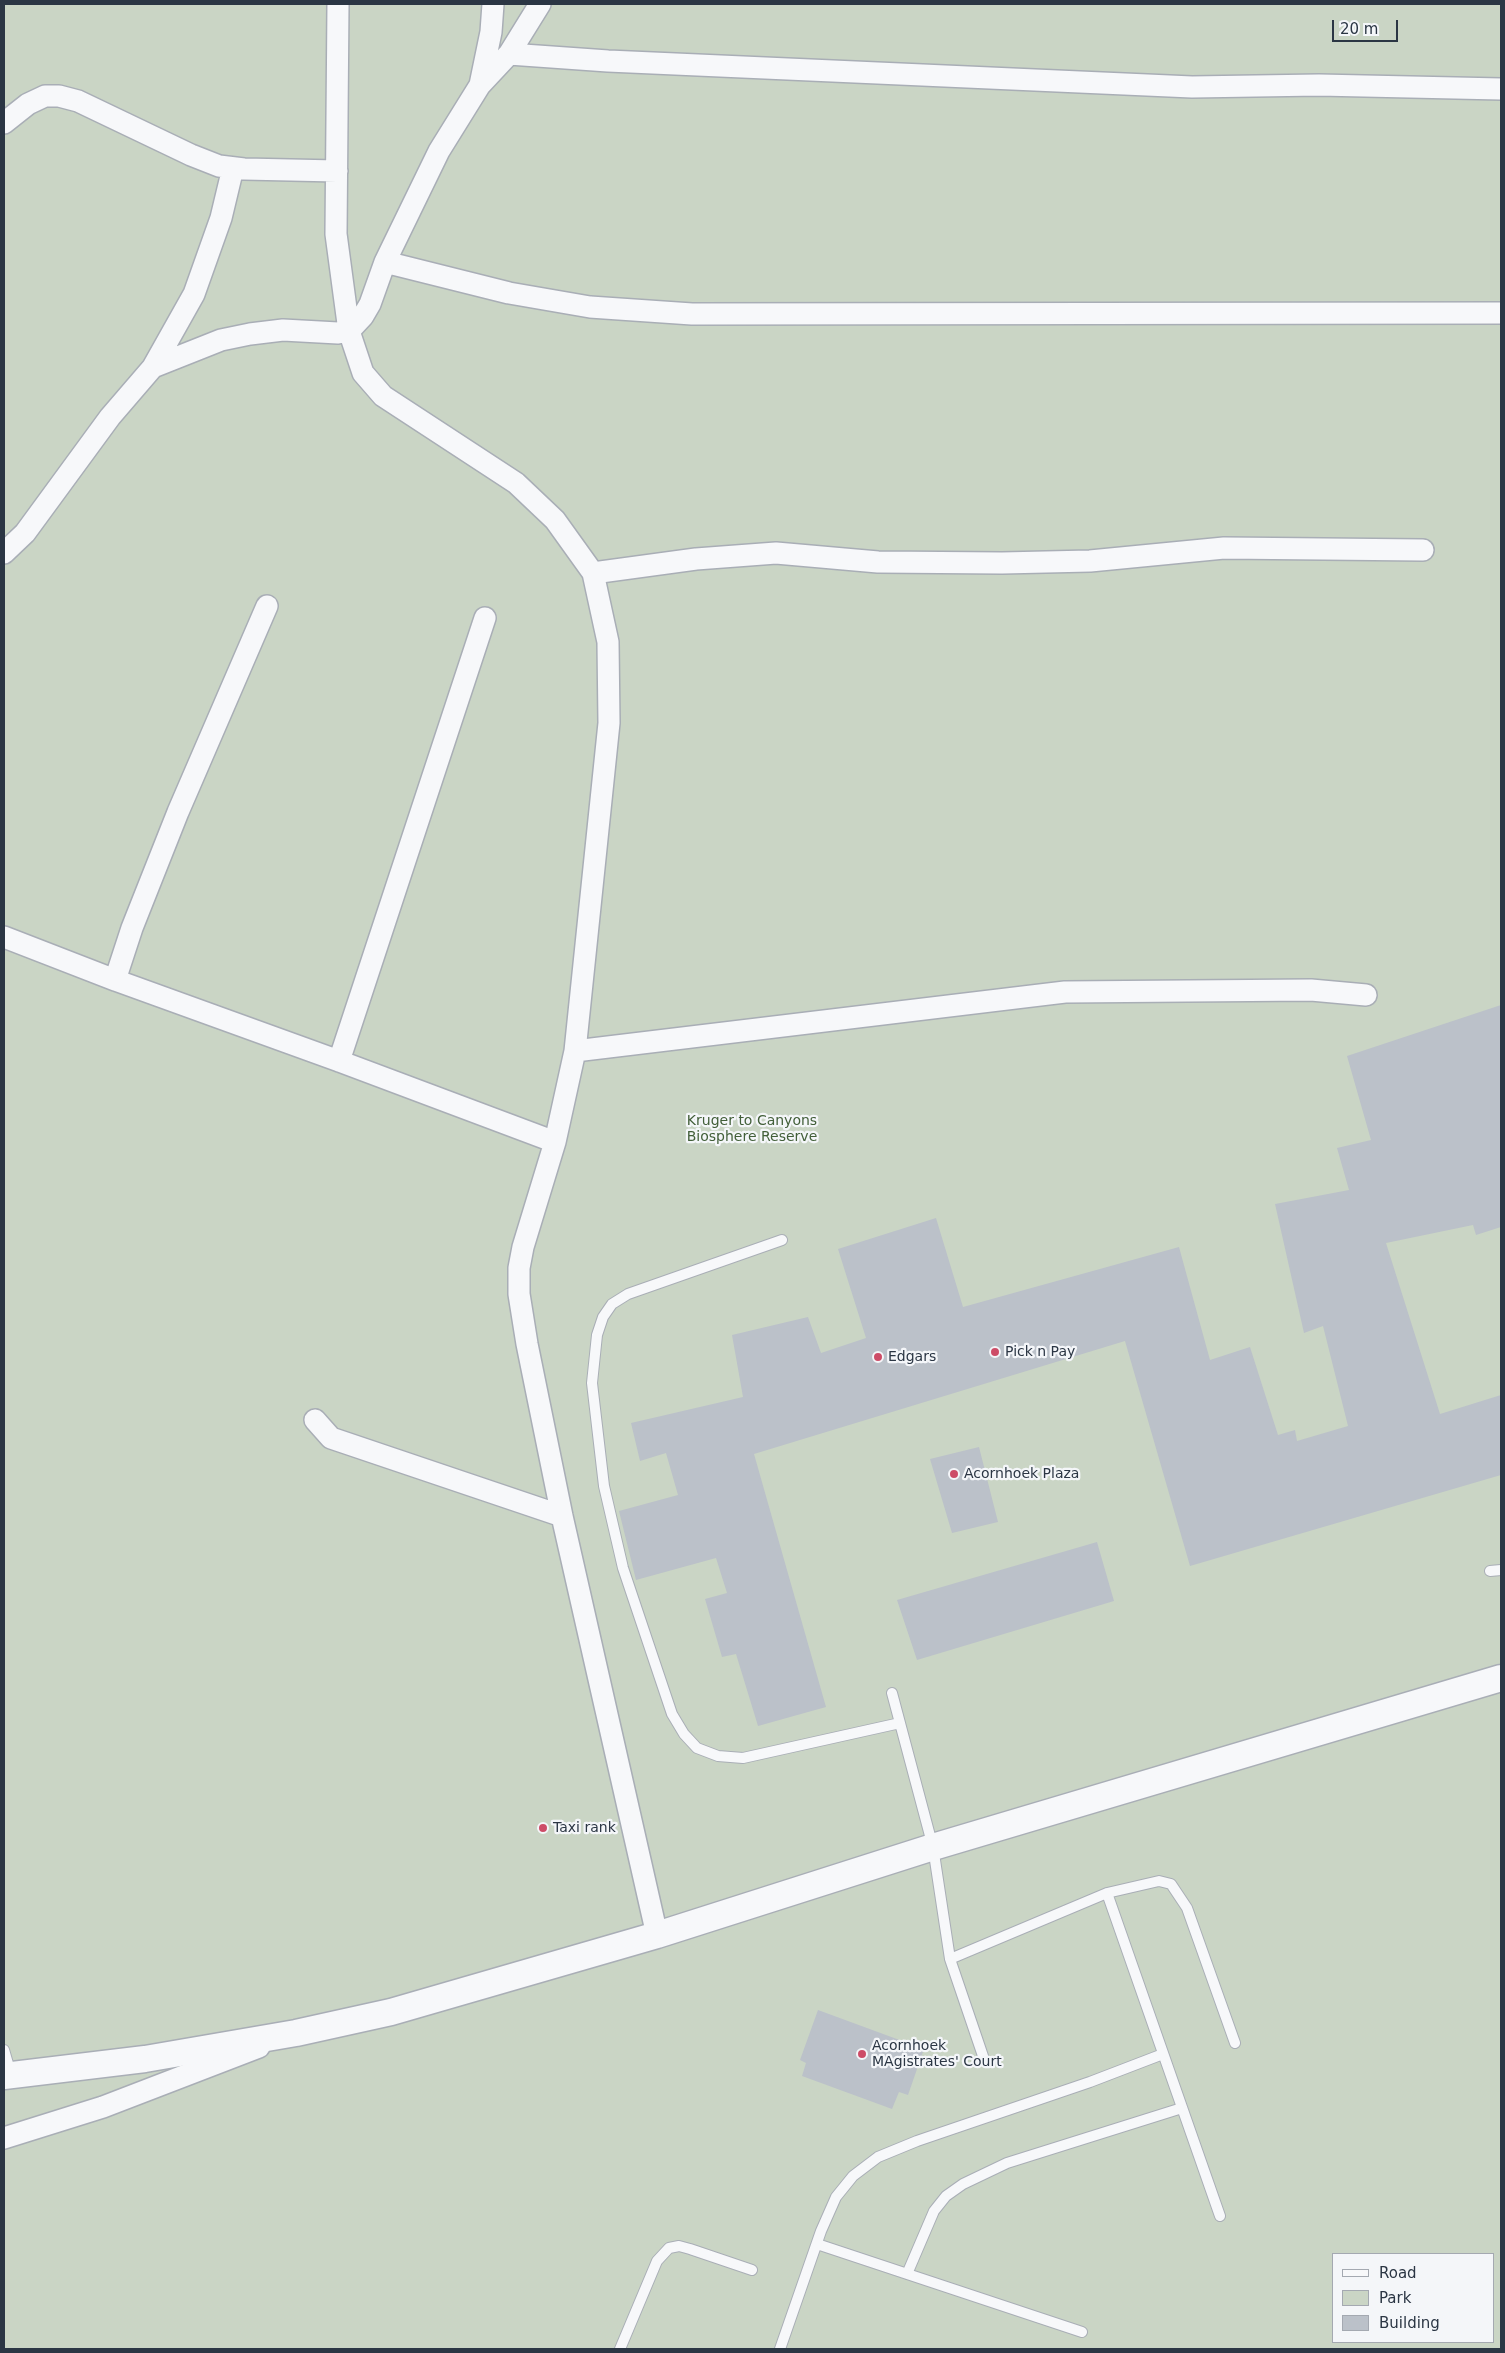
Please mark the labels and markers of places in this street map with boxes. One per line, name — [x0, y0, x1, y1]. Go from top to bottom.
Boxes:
place label: Pick n Pay — [1005, 1344, 1075, 1360]
marker: Pick n Pay — [989, 1346, 1001, 1358]
place label: Edgars — [888, 1349, 936, 1365]
marker: Edgars — [872, 1351, 884, 1363]
place label: Acornhoek Plaza — [964, 1466, 1079, 1482]
marker: Acornhoek Plaza — [948, 1468, 960, 1480]
place label: Taxi rank — [553, 1820, 616, 1836]
marker: Taxi rank — [537, 1822, 549, 1834]
place label: Acornhoek MAgistrates' Court — [872, 2038, 1002, 2070]
marker: Acornhoek MAgistrates' Court — [856, 2048, 868, 2060]

